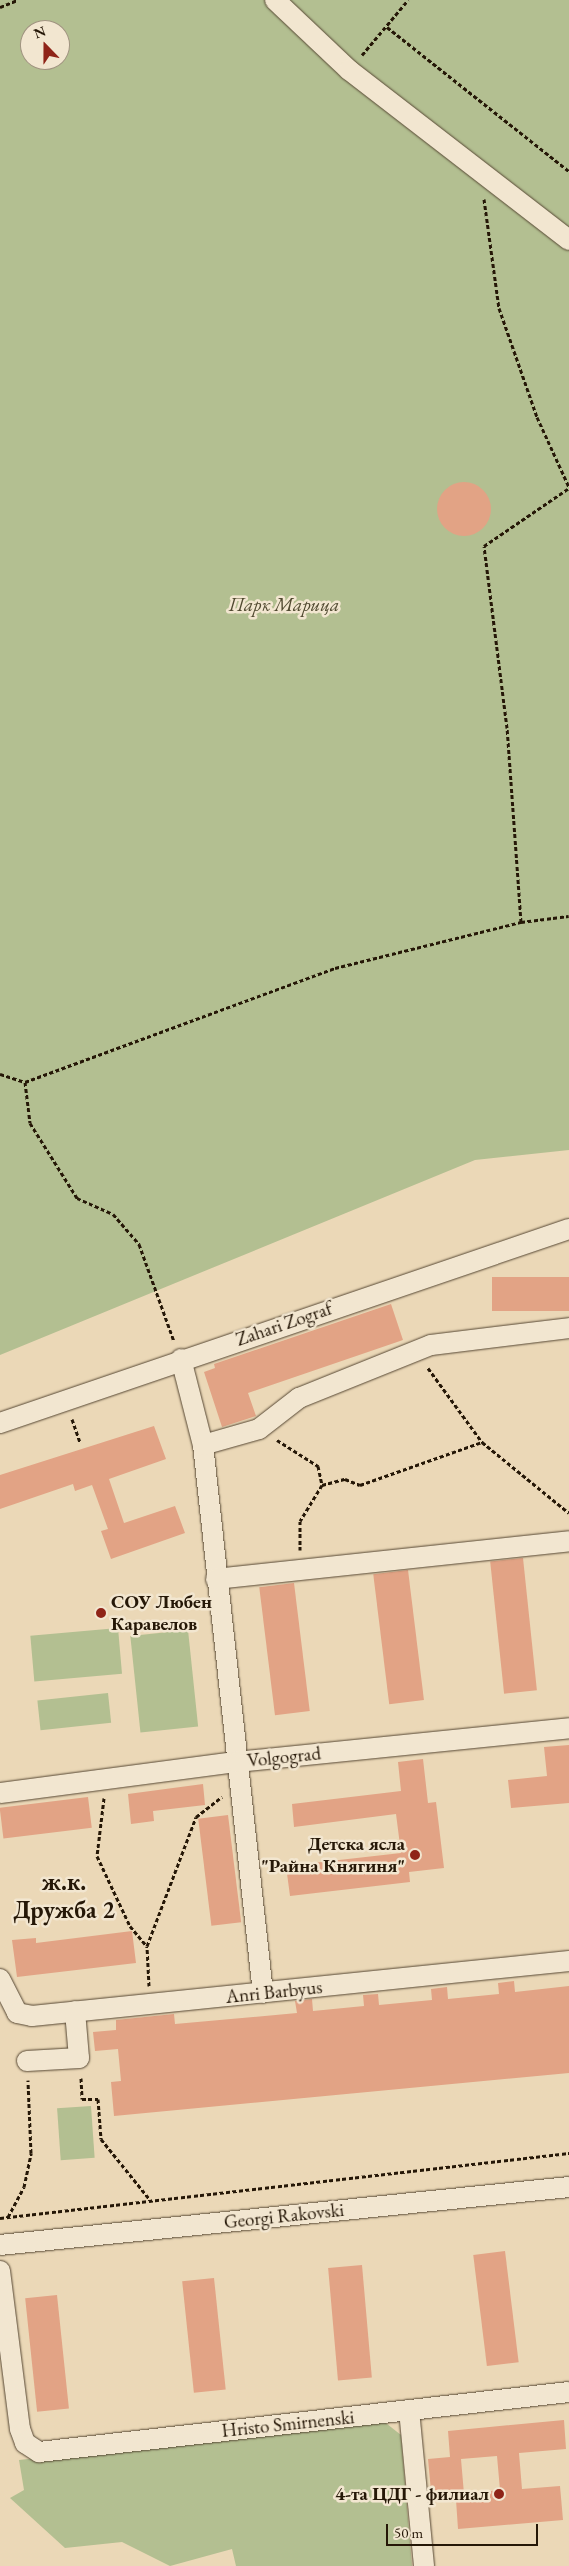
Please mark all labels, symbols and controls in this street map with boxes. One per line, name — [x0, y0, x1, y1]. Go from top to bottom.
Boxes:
north arrow — [20, 20, 70, 70]
text: N — [31, 22, 48, 42]
park label: Парк Марица — [229, 594, 339, 616]
street label: Zahari Zograf — [233, 1297, 335, 1351]
place label: СОУ Любен Каравелов — [111, 1591, 212, 1635]
marker: СОУ Любен Каравелов — [95, 1607, 107, 1619]
street label: Volgograd — [246, 1742, 322, 1772]
place label: Детска ясла "Райна Княгиня" — [261, 1833, 405, 1877]
marker: Детска ясла "Райна Княгиня" — [409, 1849, 421, 1861]
district label: ж.к. Дружба 2 — [13, 1868, 115, 1924]
street label: Anri Barbyus — [225, 1976, 323, 2008]
street label: Georgi Rakovski — [223, 2198, 345, 2234]
street label: Hristo Smirnenski — [220, 2406, 356, 2442]
place label: 4-та ЦДГ - филиал — [335, 2483, 489, 2505]
marker: 4-та ЦДГ - филиал — [493, 2488, 505, 2500]
scale bar — [389, 2514, 542, 2546]
text: 50 m — [394, 2523, 423, 2542]

